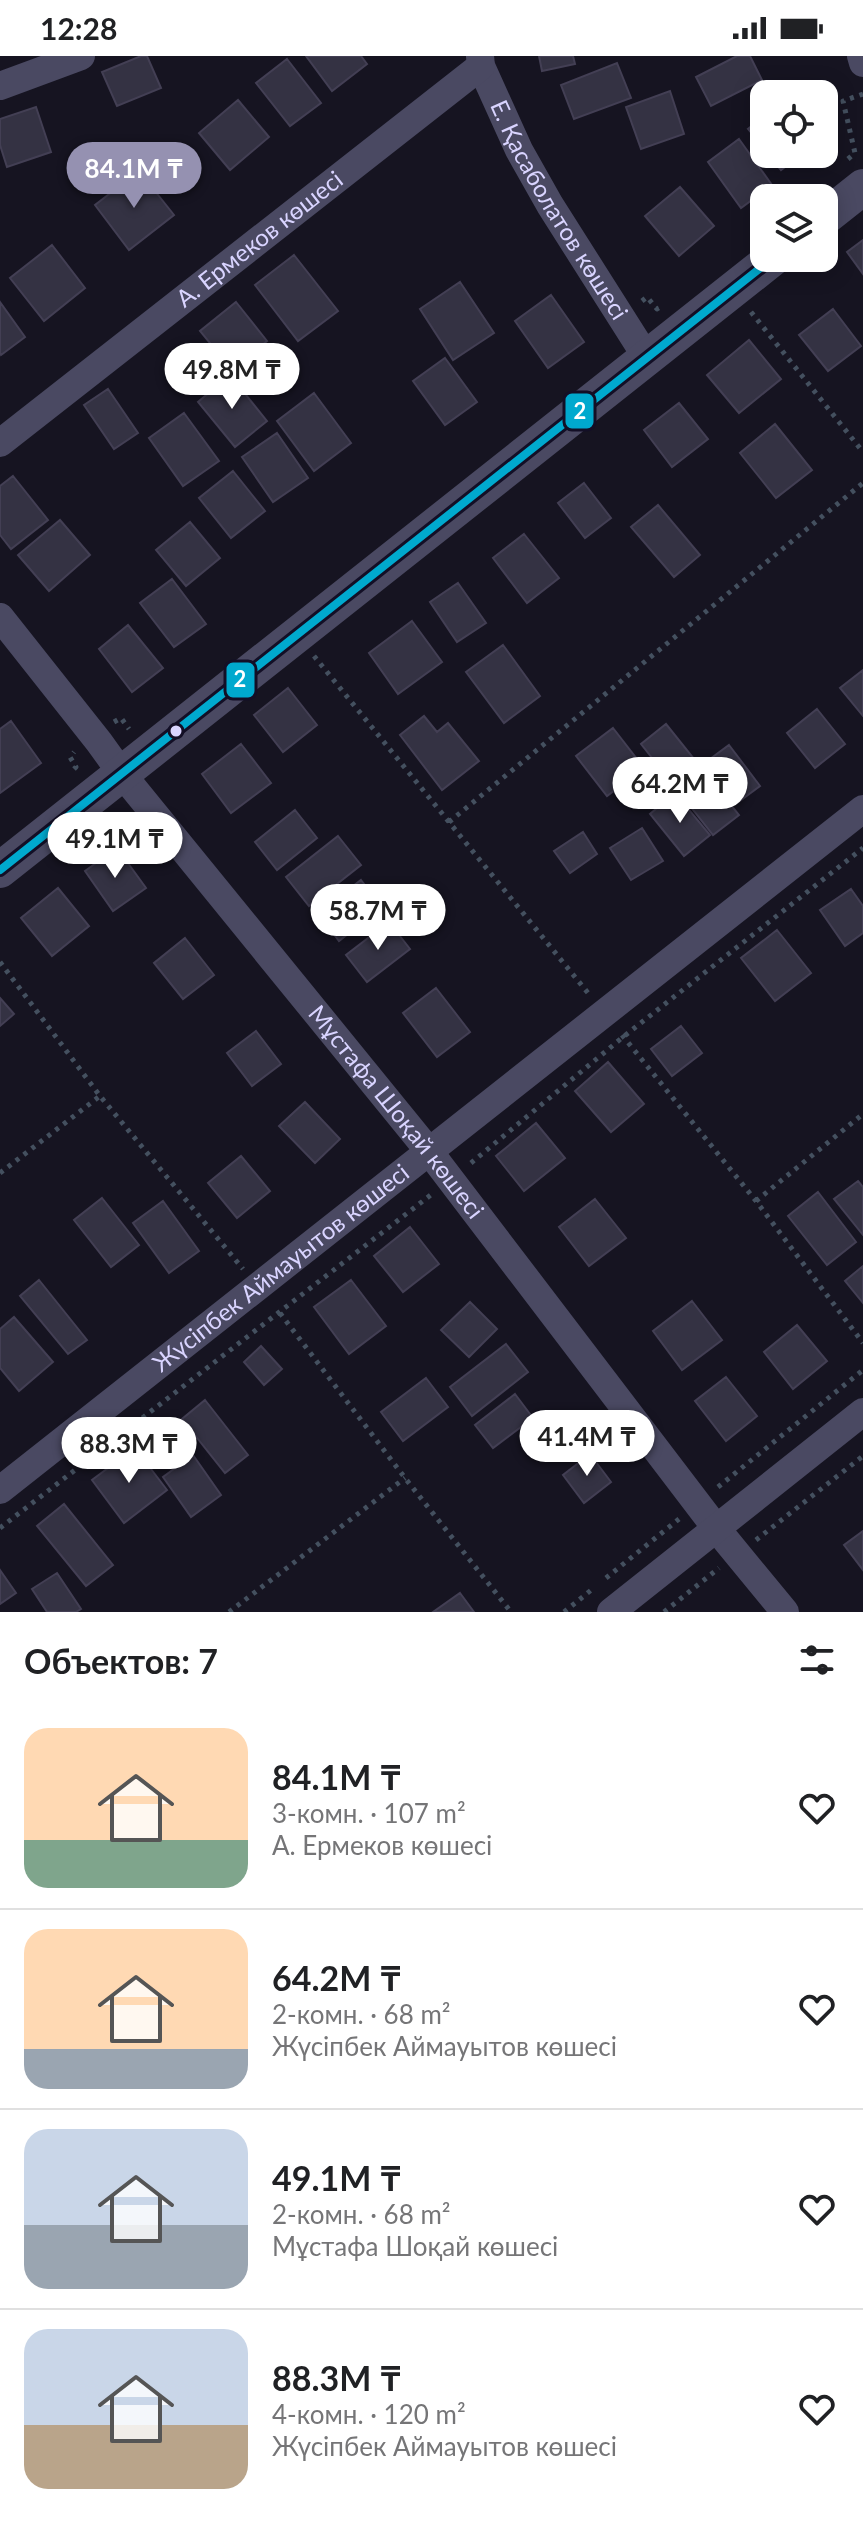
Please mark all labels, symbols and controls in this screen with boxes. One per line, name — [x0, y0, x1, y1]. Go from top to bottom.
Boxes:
text: 12:28 — [40, 10, 117, 46]
map controls — [750, 80, 838, 272]
button: locate — [750, 80, 838, 168]
street label: Е. Қасаболатов көшесі — [485, 95, 635, 325]
pin: 84.1M ₸ — [60, 142, 208, 210]
text: 84.1M ₸ — [85, 152, 183, 184]
street label: А. Ермеков көшесі — [170, 164, 348, 312]
button: layers — [750, 184, 838, 272]
pin: 49.8M ₸ — [158, 343, 306, 411]
text: 49.8M ₸ — [183, 353, 281, 385]
line badge: 2 — [564, 392, 595, 430]
text: 2 — [574, 397, 586, 424]
line badge: 2 — [225, 661, 256, 699]
text: 2 — [234, 665, 246, 692]
unlabelled marker — [168, 723, 184, 739]
pin: 64.2M ₸ — [606, 757, 754, 825]
text: 64.2M ₸ — [631, 767, 729, 799]
pin: 49.1M ₸ — [41, 812, 189, 880]
text: 49.1M ₸ — [66, 822, 164, 854]
pin: 58.7M ₸ — [304, 884, 452, 952]
text: 58.7M ₸ — [329, 894, 427, 926]
street label: Мұстафа Шоқай көшесі — [303, 999, 491, 1224]
street label: Жүсіпбек Аймауытов көшесі — [146, 1157, 414, 1377]
pin: 41.4M ₸ — [513, 1410, 661, 1478]
pin: 88.3M ₸ — [55, 1417, 203, 1485]
text: 41.4M ₸ — [538, 1420, 636, 1452]
text: 88.3M ₸ — [80, 1427, 178, 1459]
icon: filters — [795, 1638, 839, 1682]
text: Объектов: 7 — [24, 1640, 218, 1681]
text: 84.1M ₸ — [272, 1756, 401, 1797]
icon: home — [88, 1760, 184, 1856]
icon: heart — [795, 1786, 839, 1830]
text: 3-комн. · 107 m² — [272, 1797, 466, 1829]
text: А. Ермеков көшесі — [272, 1829, 492, 1861]
text: 64.2M ₸ — [272, 1957, 401, 1998]
icon: home — [88, 1961, 184, 2057]
icon: heart — [795, 1987, 839, 2031]
text: 2-комн. · 68 m² — [272, 1998, 451, 2030]
text: Жүсіпбек Аймауытов көшесі — [272, 2030, 617, 2062]
text: 49.1M ₸ — [272, 2157, 401, 2198]
icon: home — [88, 2161, 184, 2257]
icon: heart — [795, 2187, 839, 2231]
text: 2-комн. · 68 m² — [272, 2198, 451, 2230]
text: Мұстафа Шоқай көшесі — [272, 2230, 558, 2262]
text: 88.3M ₸ — [272, 2357, 401, 2398]
icon: home — [88, 2361, 184, 2457]
icon: heart — [795, 2387, 839, 2431]
text: 4-комн. · 120 m² — [272, 2398, 466, 2430]
text: Жүсіпбек Аймауытов көшесі — [272, 2430, 617, 2462]

